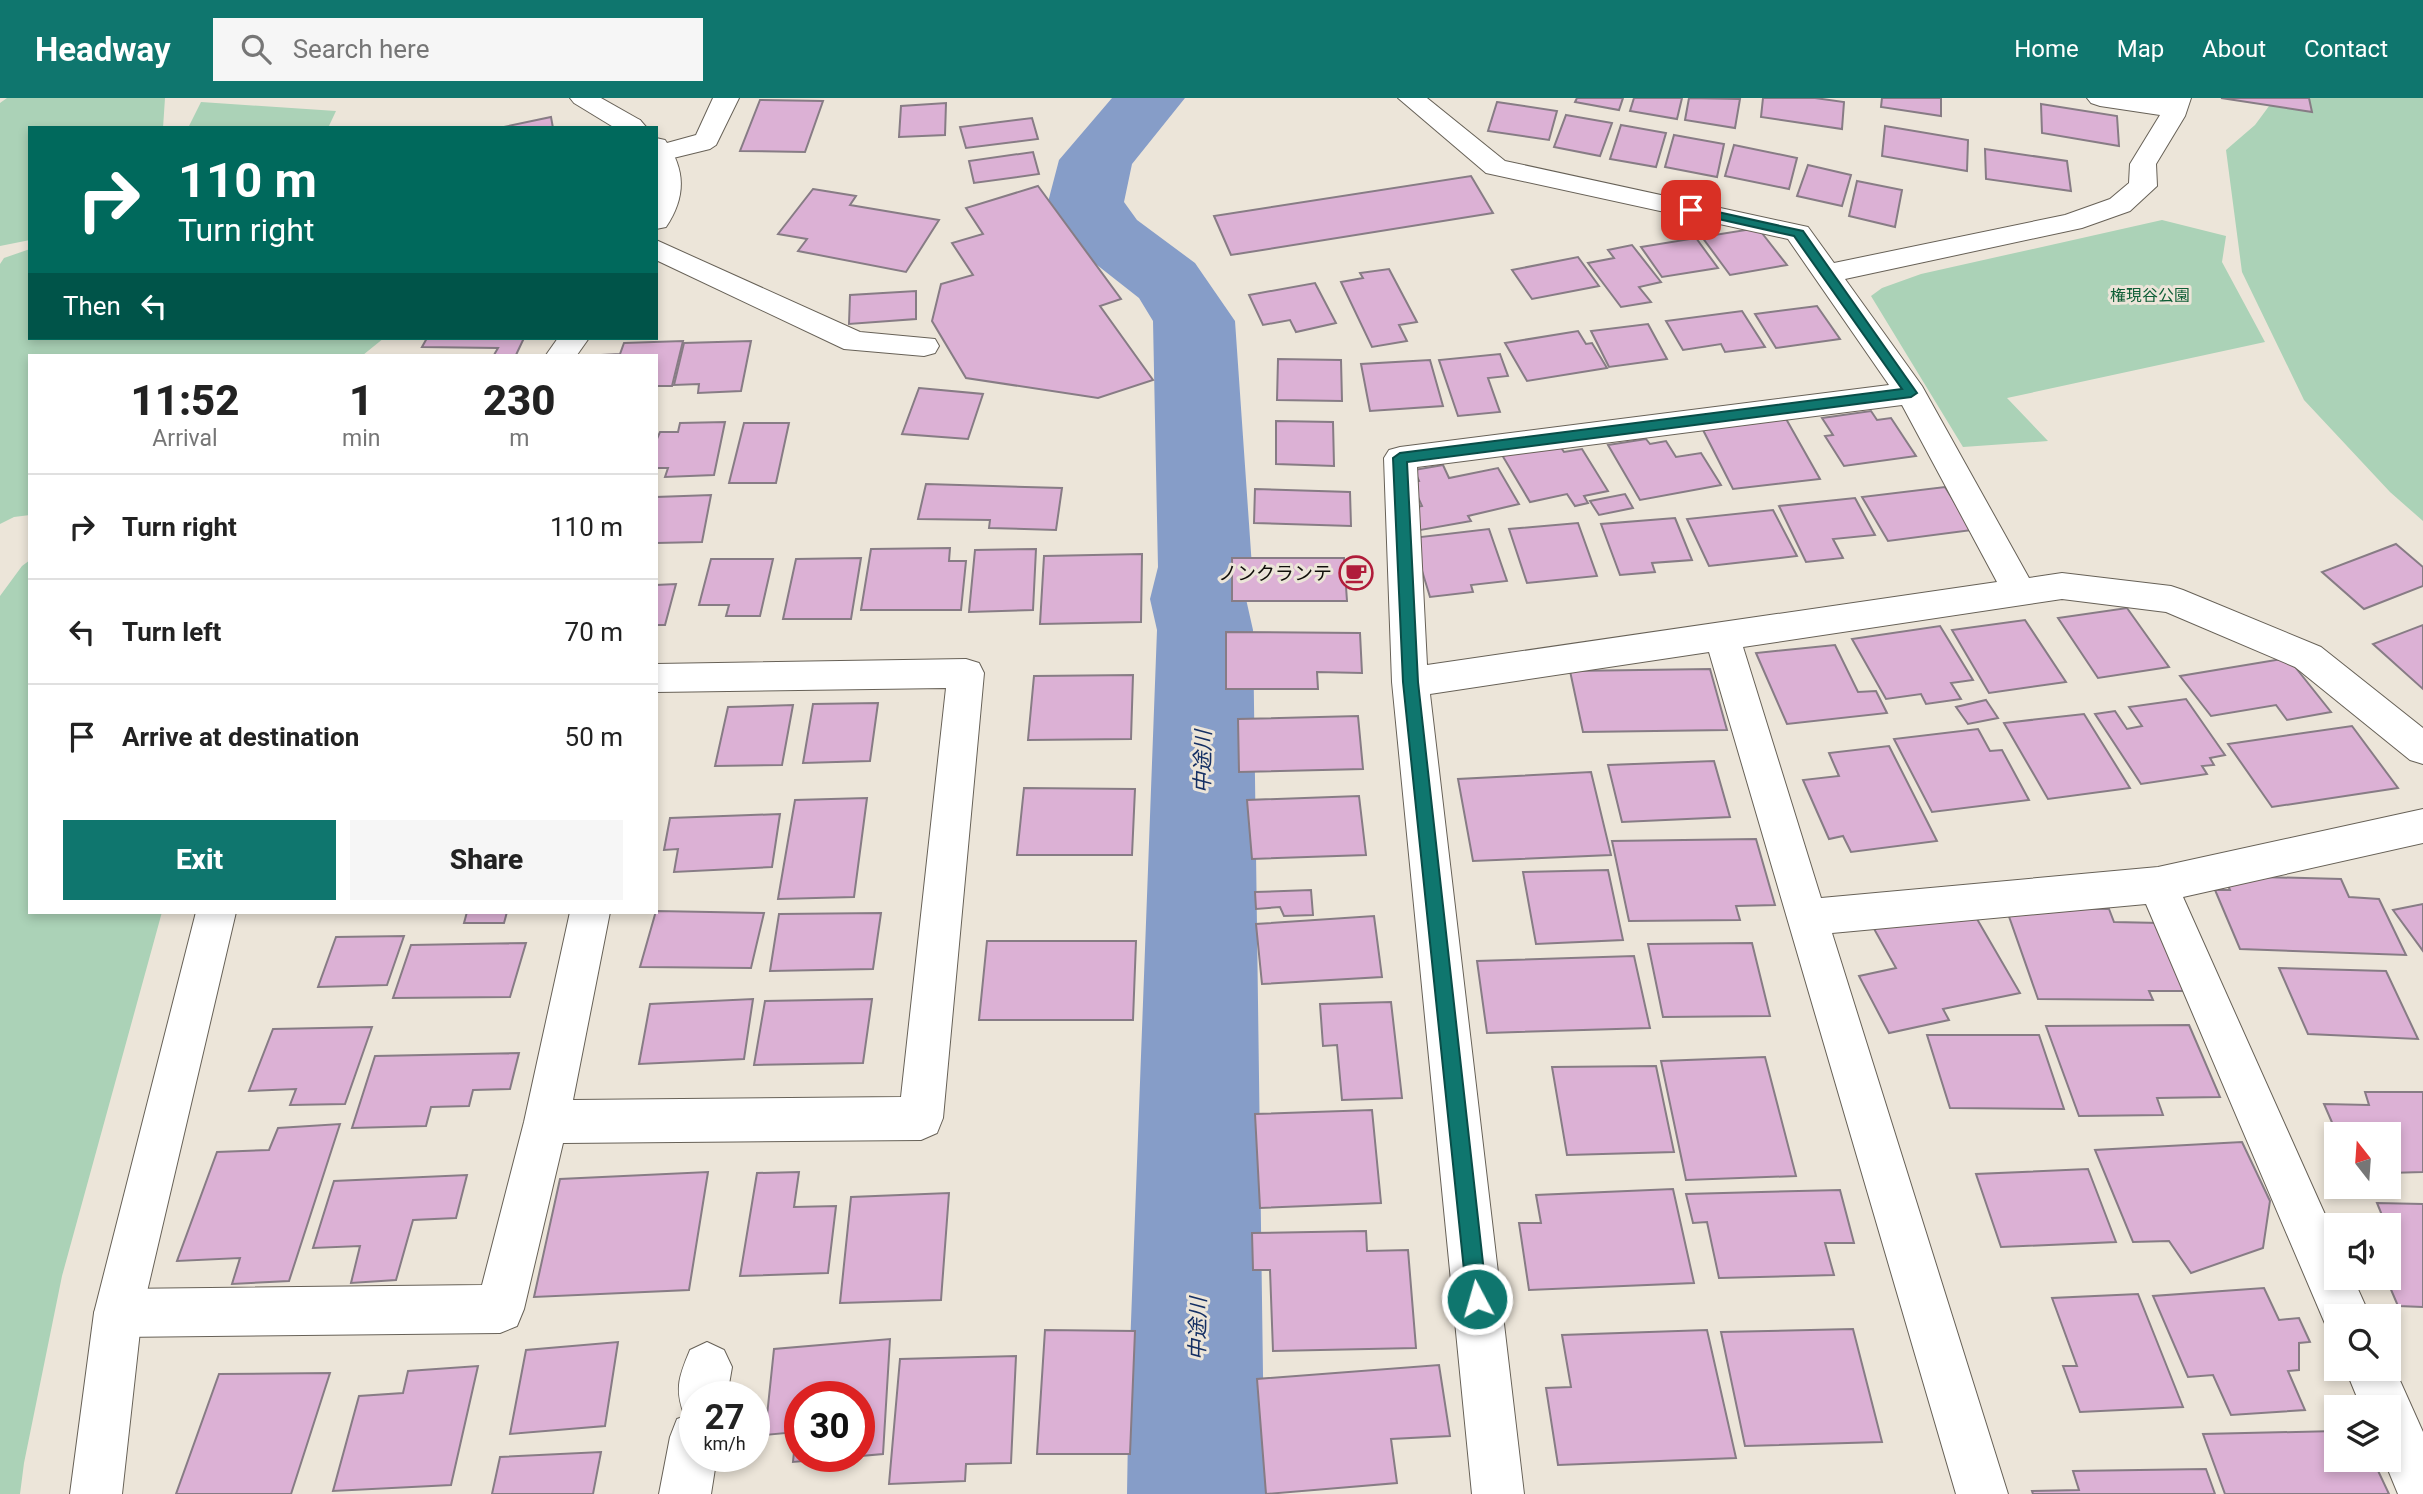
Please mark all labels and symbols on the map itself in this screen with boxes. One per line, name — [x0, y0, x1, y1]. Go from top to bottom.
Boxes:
pin — [1661, 180, 1721, 240]
park label: 権現谷公園 — [2110, 286, 2190, 305]
cafe icon: ノンクランテ — [1337, 554, 1375, 592]
place label: ノンクランテ — [1218, 562, 1332, 585]
water label: 中途川 — [1190, 728, 1216, 794]
north arrow — [2324, 1122, 2401, 1199]
position arrow — [1440, 1262, 1514, 1336]
water label: 中途川 — [1185, 1295, 1211, 1361]
speed limit sign: 30 — [784, 1381, 875, 1472]

